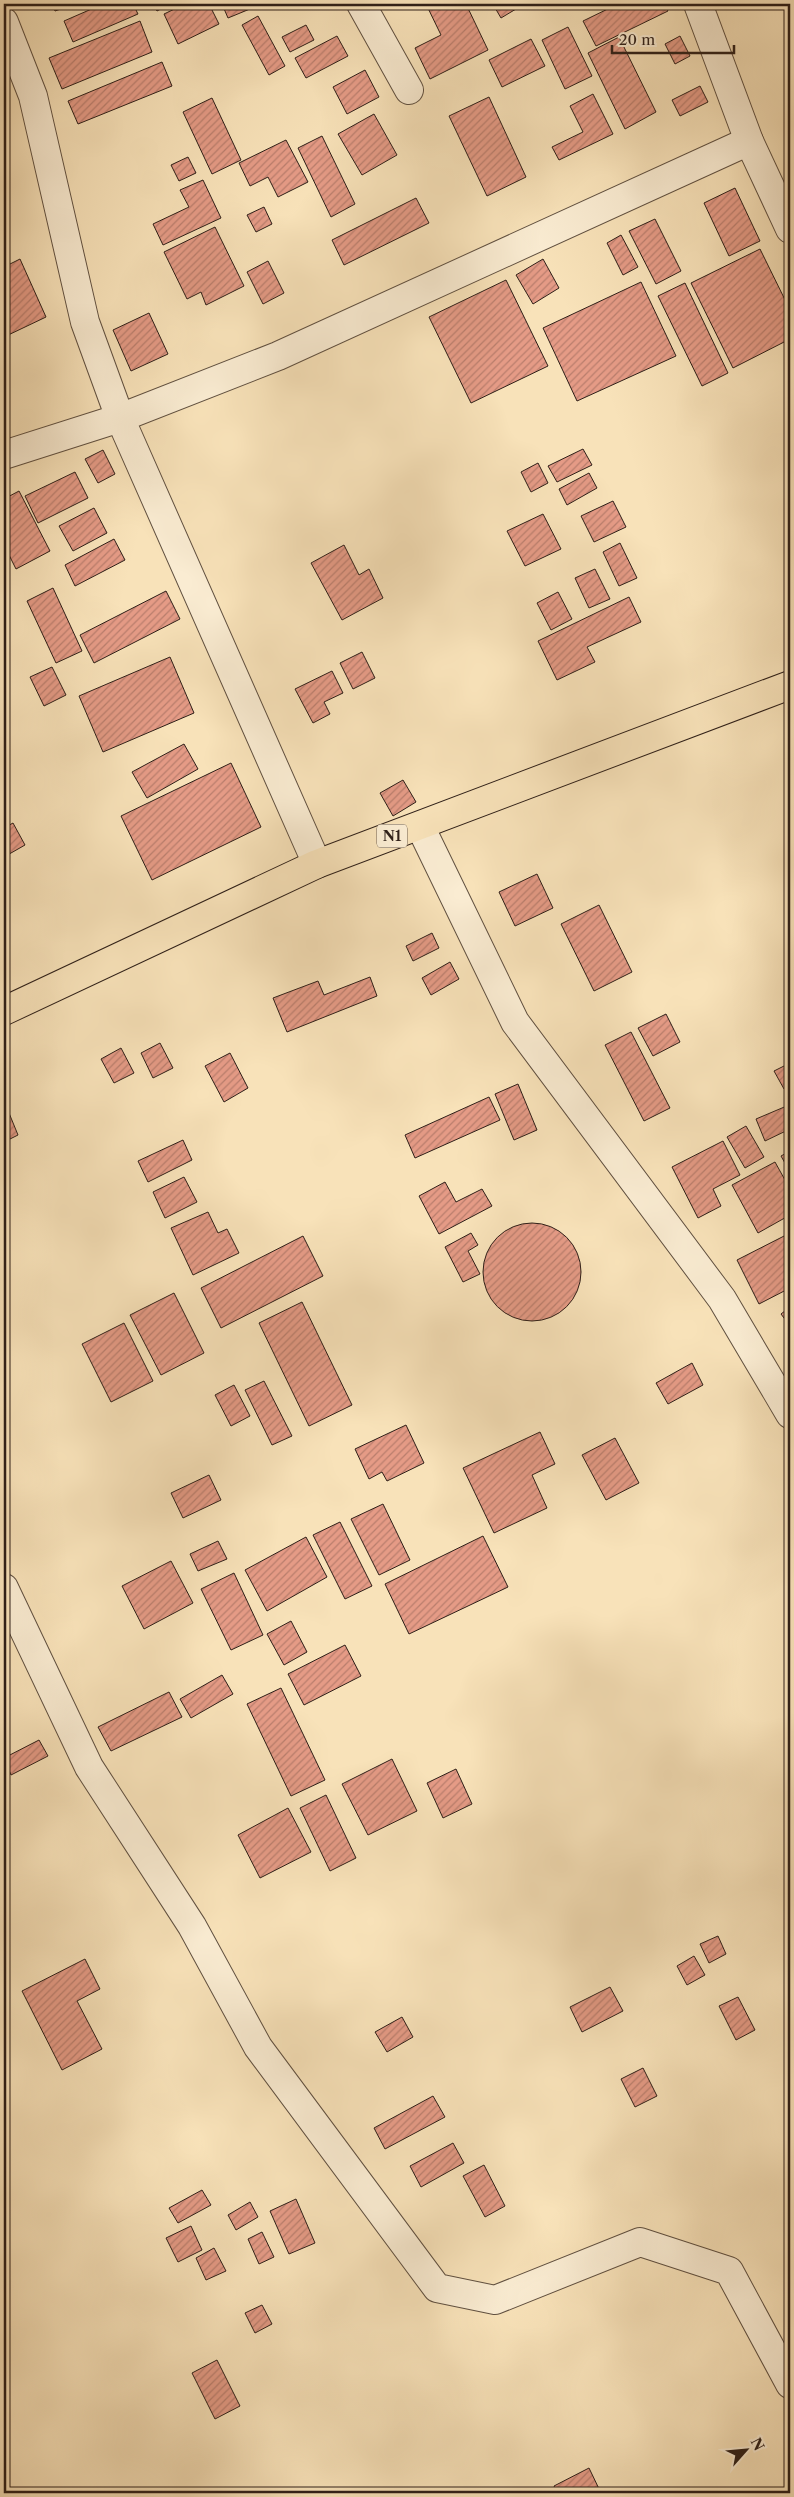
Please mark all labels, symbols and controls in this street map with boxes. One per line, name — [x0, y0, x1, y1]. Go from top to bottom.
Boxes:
scale bar — [612, 22, 734, 54]
text: 20 m — [619, 30, 655, 49]
road number: N1 — [377, 824, 407, 848]
north arrow — [722, 2424, 772, 2474]
text: N — [747, 2435, 768, 2454]

